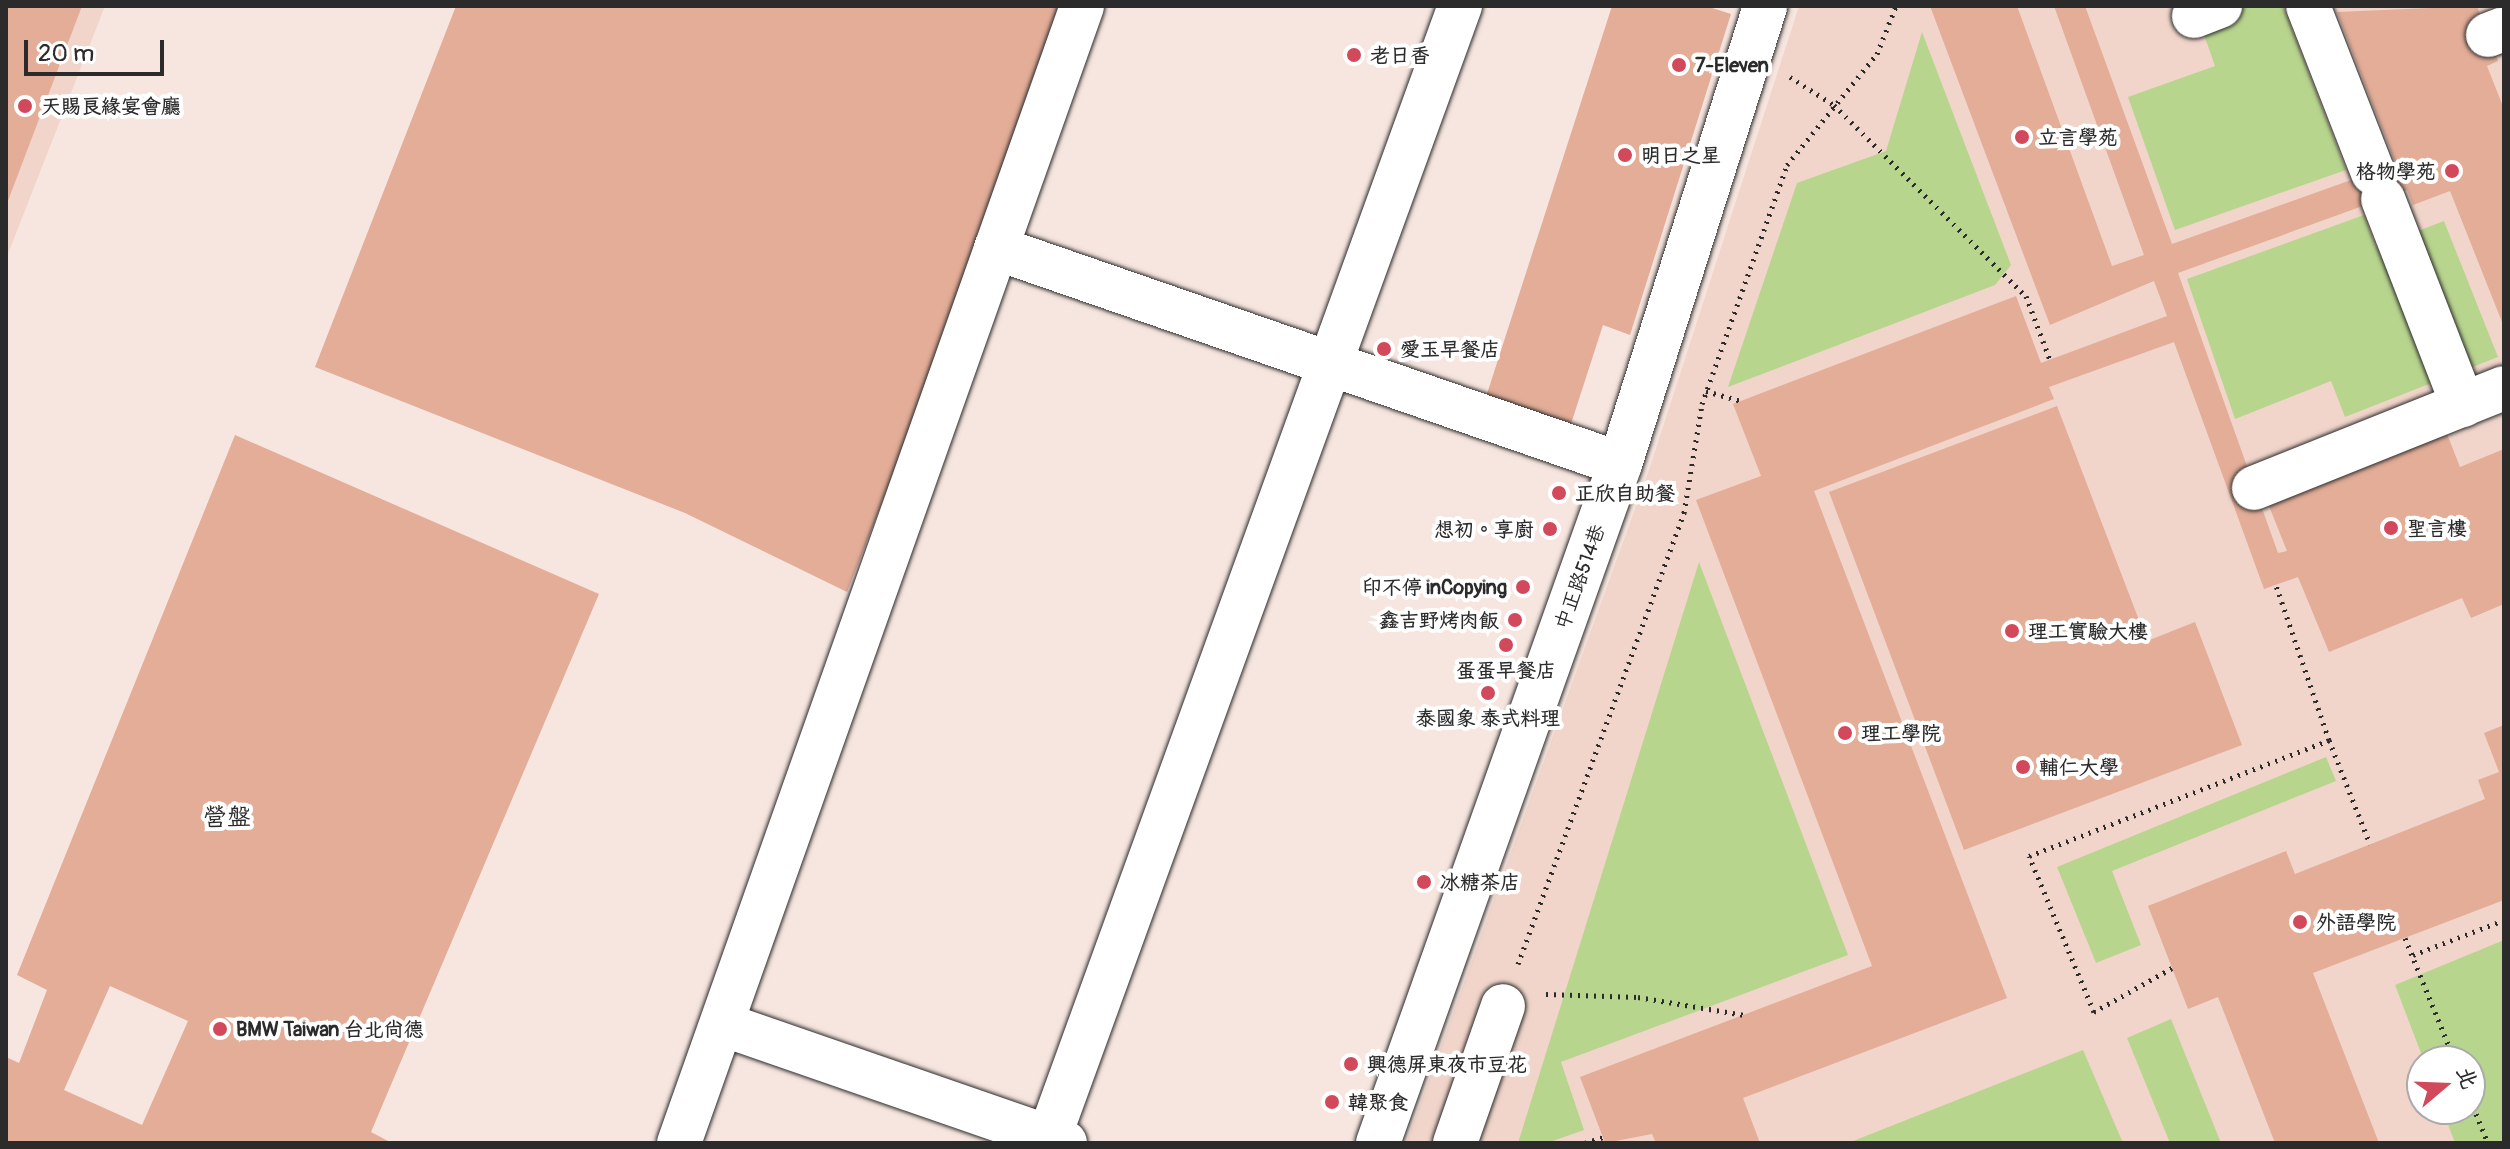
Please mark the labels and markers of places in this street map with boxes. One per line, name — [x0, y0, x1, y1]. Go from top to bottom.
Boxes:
place label: 老日香 — [1370, 43, 1430, 67]
marker: 老日香 — [1345, 46, 1363, 64]
place label: 7-Eleven — [1695, 53, 1769, 77]
marker: 7-Eleven — [1670, 56, 1688, 74]
place label: 天賜良緣宴會廳 — [41, 94, 181, 118]
marker: 天賜良緣宴會廳 — [16, 97, 34, 115]
place label: 立言學苑 — [2038, 125, 2118, 149]
marker: 立言學苑 — [2013, 128, 2031, 146]
place label: 明日之星 — [1641, 143, 1721, 167]
marker: 明日之星 — [1616, 146, 1634, 164]
place label: 格物學苑 — [2356, 159, 2436, 183]
marker: 格物學苑 — [2443, 162, 2461, 180]
place label: 愛玉早餐店 — [1400, 337, 1500, 361]
marker: 愛玉早餐店 — [1375, 340, 1393, 358]
place label: 正欣自助餐 — [1575, 481, 1675, 505]
marker: 正欣自助餐 — [1550, 484, 1568, 502]
place label: 聖言樓 — [2407, 516, 2467, 540]
place label: 想初。享廚 — [1434, 517, 1534, 541]
marker: 聖言樓 — [2382, 519, 2400, 537]
marker: 想初。享廚 — [1541, 520, 1559, 538]
place label: 印不停 inCopying — [1362, 575, 1507, 599]
marker: 印不停 inCopying — [1514, 578, 1532, 596]
place label: 鑫吉野烤肉飯 — [1379, 608, 1499, 632]
marker: 鑫吉野烤肉飯 — [1506, 611, 1524, 629]
place label: 理工實驗大樓 — [2028, 619, 2148, 643]
marker: 理工實驗大樓 — [2003, 622, 2021, 640]
marker: 蛋蛋早餐店 — [1497, 636, 1515, 654]
place label: 蛋蛋早餐店 — [1456, 658, 1556, 682]
marker: 泰國象 泰式料理 — [1479, 684, 1497, 702]
place label: 泰國象 泰式料理 — [1416, 706, 1560, 730]
place label: 理工學院 — [1861, 721, 1941, 745]
marker: 理工學院 — [1836, 724, 1854, 742]
place label: 輔仁大學 — [2039, 755, 2119, 779]
marker: 輔仁大學 — [2014, 758, 2032, 776]
place label: 冰糖茶店 — [1440, 870, 1520, 894]
marker: 冰糖茶店 — [1415, 873, 1433, 891]
place label: 外語學院 — [2316, 910, 2396, 934]
marker: 外語學院 — [2291, 913, 2309, 931]
place label: BMW Taiwan 台北尚德 — [236, 1017, 424, 1041]
marker: BMW Taiwan 台北尚德 — [211, 1020, 229, 1038]
place label: 興德屏東夜市豆花 — [1367, 1052, 1527, 1076]
marker: 興德屏東夜市豆花 — [1342, 1055, 1360, 1073]
place label: 韓聚食 — [1348, 1090, 1408, 1114]
marker: 韓聚食 — [1323, 1093, 1341, 1111]

